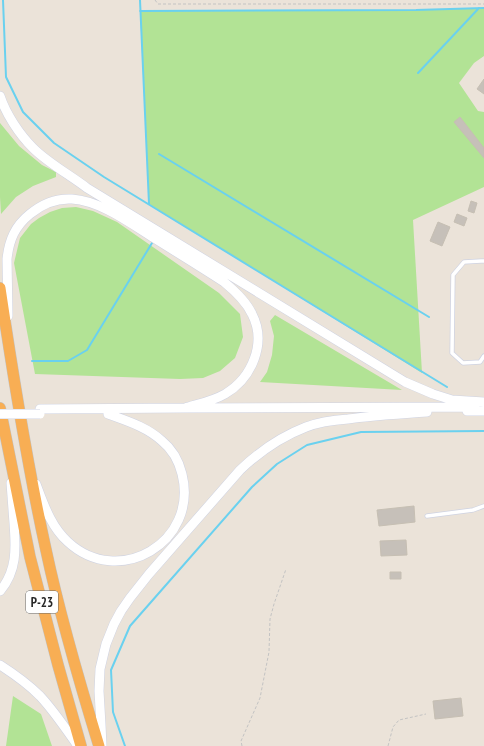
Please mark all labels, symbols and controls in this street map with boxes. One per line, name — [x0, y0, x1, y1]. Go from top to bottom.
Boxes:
road number: Р-23 — [26, 591, 58, 613]

